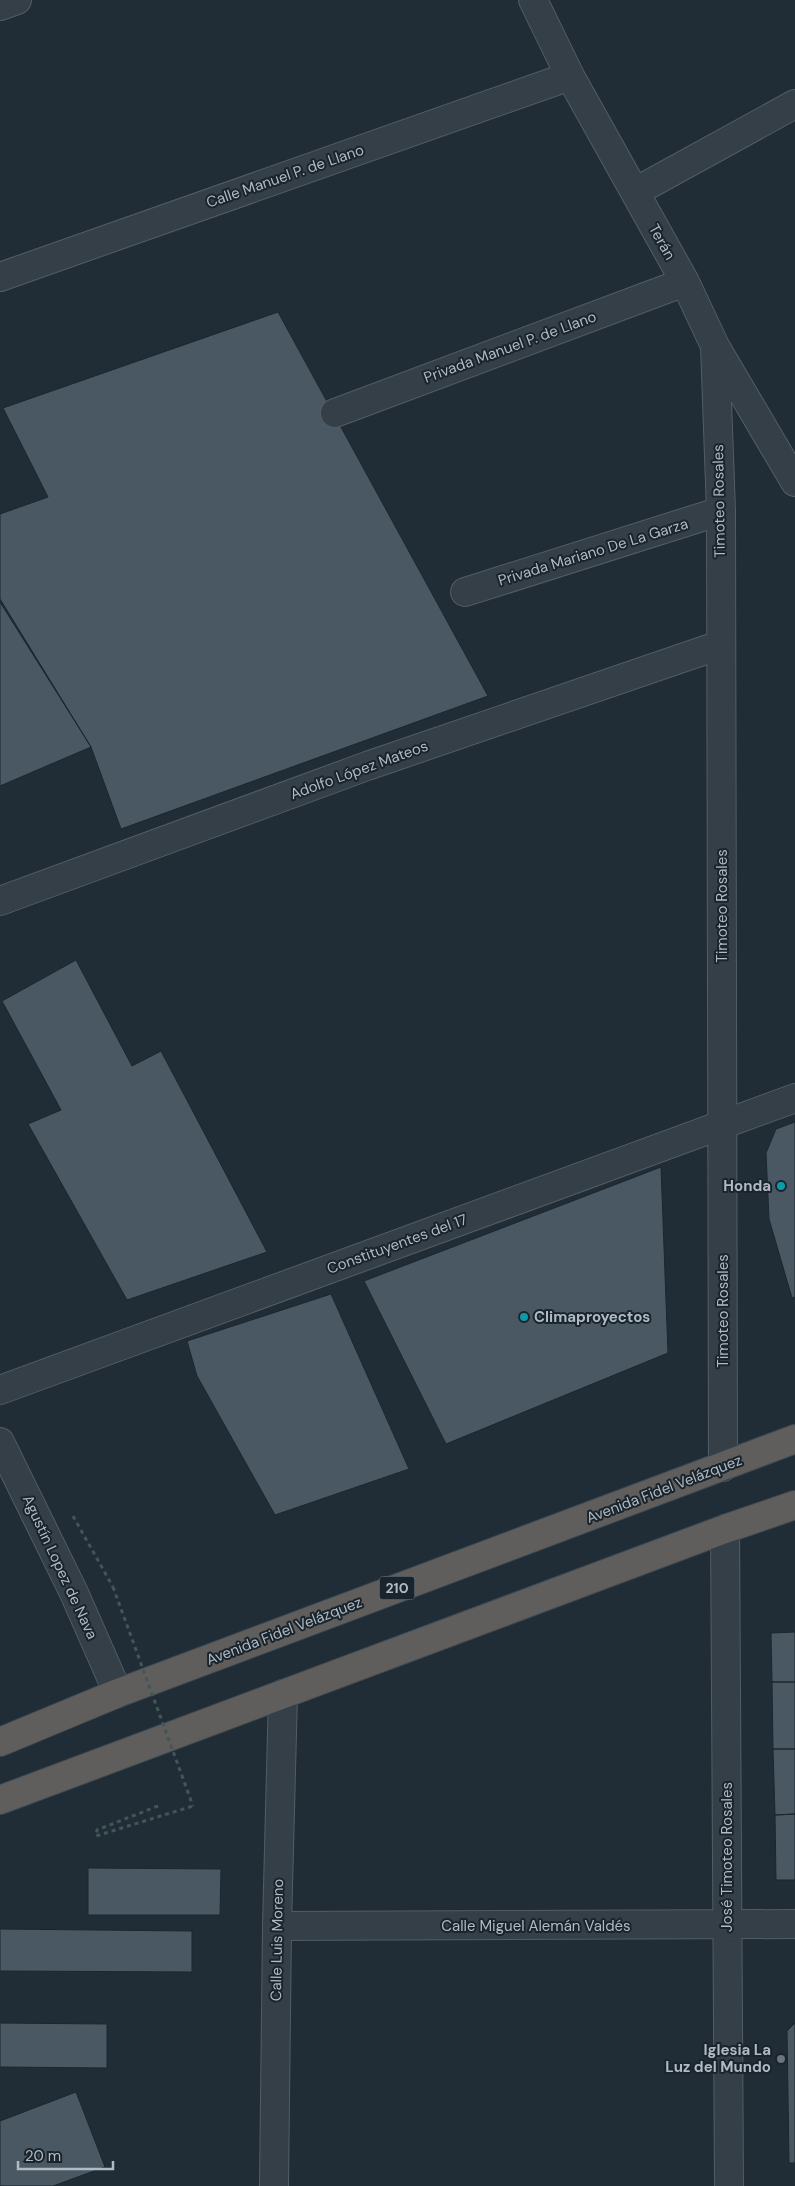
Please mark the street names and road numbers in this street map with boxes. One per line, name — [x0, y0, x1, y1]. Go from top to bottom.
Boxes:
street label: Calle Manuel P. de Llano — [204, 140, 367, 212]
street label: Terán — [644, 221, 680, 263]
street label: Privada Manuel P. de Llano — [421, 306, 599, 388]
street label: Timoteo Rosales — [708, 444, 730, 558]
street label: Privada Mariano De La Garza — [496, 514, 690, 590]
street label: Adolfo López Mateos — [287, 736, 431, 804]
street label: Timoteo Rosales — [712, 849, 732, 963]
street label: Constituyentes del 17 — [324, 1209, 470, 1279]
street label: Timoteo Rosales — [713, 1254, 733, 1368]
street label: Avenida Fidel Velázquez — [583, 1450, 745, 1528]
street label: Agustín Lopez de Nava — [18, 1492, 102, 1642]
road number: 210 — [380, 1576, 414, 1600]
street label: Avenida Fidel Velázquez — [203, 1592, 365, 1670]
street label: José Timoteo Rosales — [717, 1782, 737, 1932]
street label: Calle Luis Moreno — [266, 1878, 288, 2001]
street label: Calle Miguel Alemán Valdés — [441, 1916, 631, 1936]

